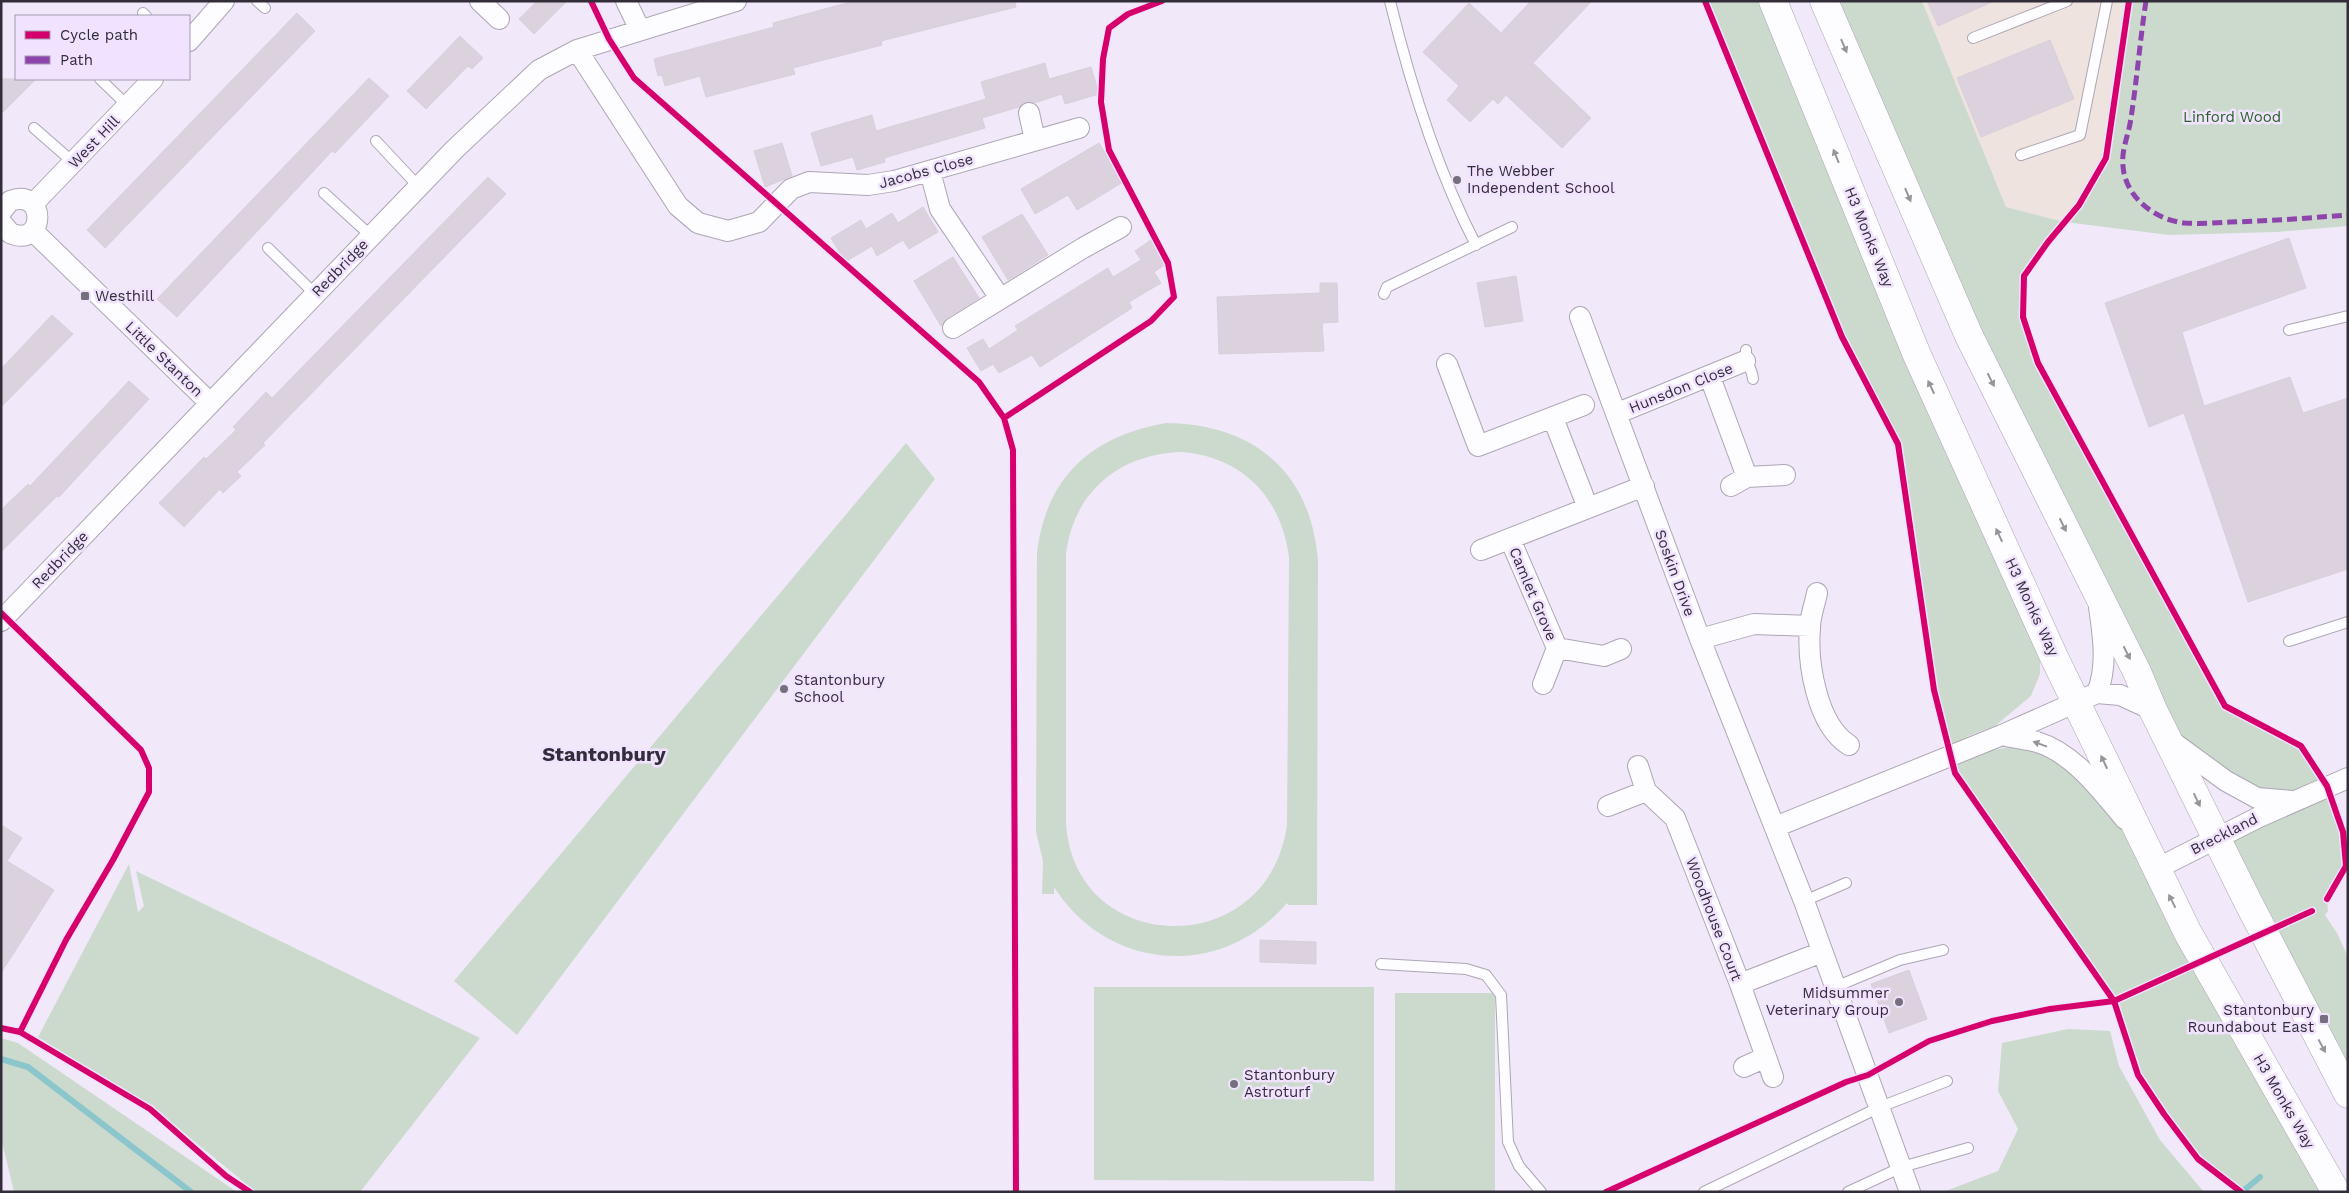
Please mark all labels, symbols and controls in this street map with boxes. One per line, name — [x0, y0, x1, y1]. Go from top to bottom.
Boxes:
legend — [15, 15, 190, 80]
text: Cycle path — [60, 26, 138, 44]
one-way arrow — [1840, 39, 1848, 53]
text: Path — [60, 51, 93, 69]
park label: Linford Wood — [2183, 108, 2281, 126]
street label: West Hill — [65, 112, 124, 172]
one-way arrow — [1832, 148, 1840, 163]
street label: Jacobs Close — [877, 150, 975, 192]
place label: The Webber Independent School — [1467, 162, 1615, 197]
marker: The Webber Independent School — [1451, 174, 1463, 186]
street label: H3 Monks Way — [1841, 184, 1897, 290]
one-way arrow — [1905, 188, 1913, 202]
street label: Redbridge — [308, 235, 372, 301]
place label: Westhill — [95, 287, 155, 305]
marker: Westhill — [79, 290, 91, 302]
street label: Little Stanton — [121, 317, 207, 401]
street label: Hunsdon Close — [1626, 359, 1736, 417]
one-way arrow — [1987, 372, 1995, 387]
one-way arrow — [1927, 380, 1935, 394]
one-way arrow — [2059, 518, 2067, 532]
street label: Redbridge — [28, 527, 92, 593]
street label: Soskin Drive — [1651, 527, 1699, 619]
one-way arrow — [1994, 528, 2002, 542]
street label: Camlet Grove — [1505, 545, 1561, 643]
street label: H3 Monks Way — [2001, 555, 2063, 659]
one-way arrow — [2123, 646, 2131, 660]
place label: Stantonbury School — [794, 671, 885, 706]
marker: Stantonbury School — [778, 683, 790, 695]
one-way arrow — [2032, 740, 2047, 748]
district label: Stantonbury — [542, 742, 667, 766]
one-way arrow — [2100, 755, 2108, 769]
one-way arrow — [2194, 793, 2202, 807]
street label: Breckland — [2187, 809, 2261, 859]
street label: Woodhouse Court — [1682, 855, 1746, 984]
one-way arrow — [2168, 893, 2176, 908]
place label: Midsummer Veterinary Group — [1766, 984, 1889, 1019]
marker: Midsummer Veterinary Group — [1893, 996, 1905, 1008]
place label: Stantonbury Roundabout East — [2188, 1001, 2315, 1036]
marker: Stantonbury Roundabout East — [2318, 1013, 2330, 1025]
one-way arrow — [2318, 1039, 2327, 1053]
street label: H3 Monks Way — [2250, 1050, 2319, 1152]
place label: Stantonbury Astroturf — [1244, 1066, 1335, 1101]
marker: Stantonbury Astroturf — [1228, 1078, 1240, 1090]

